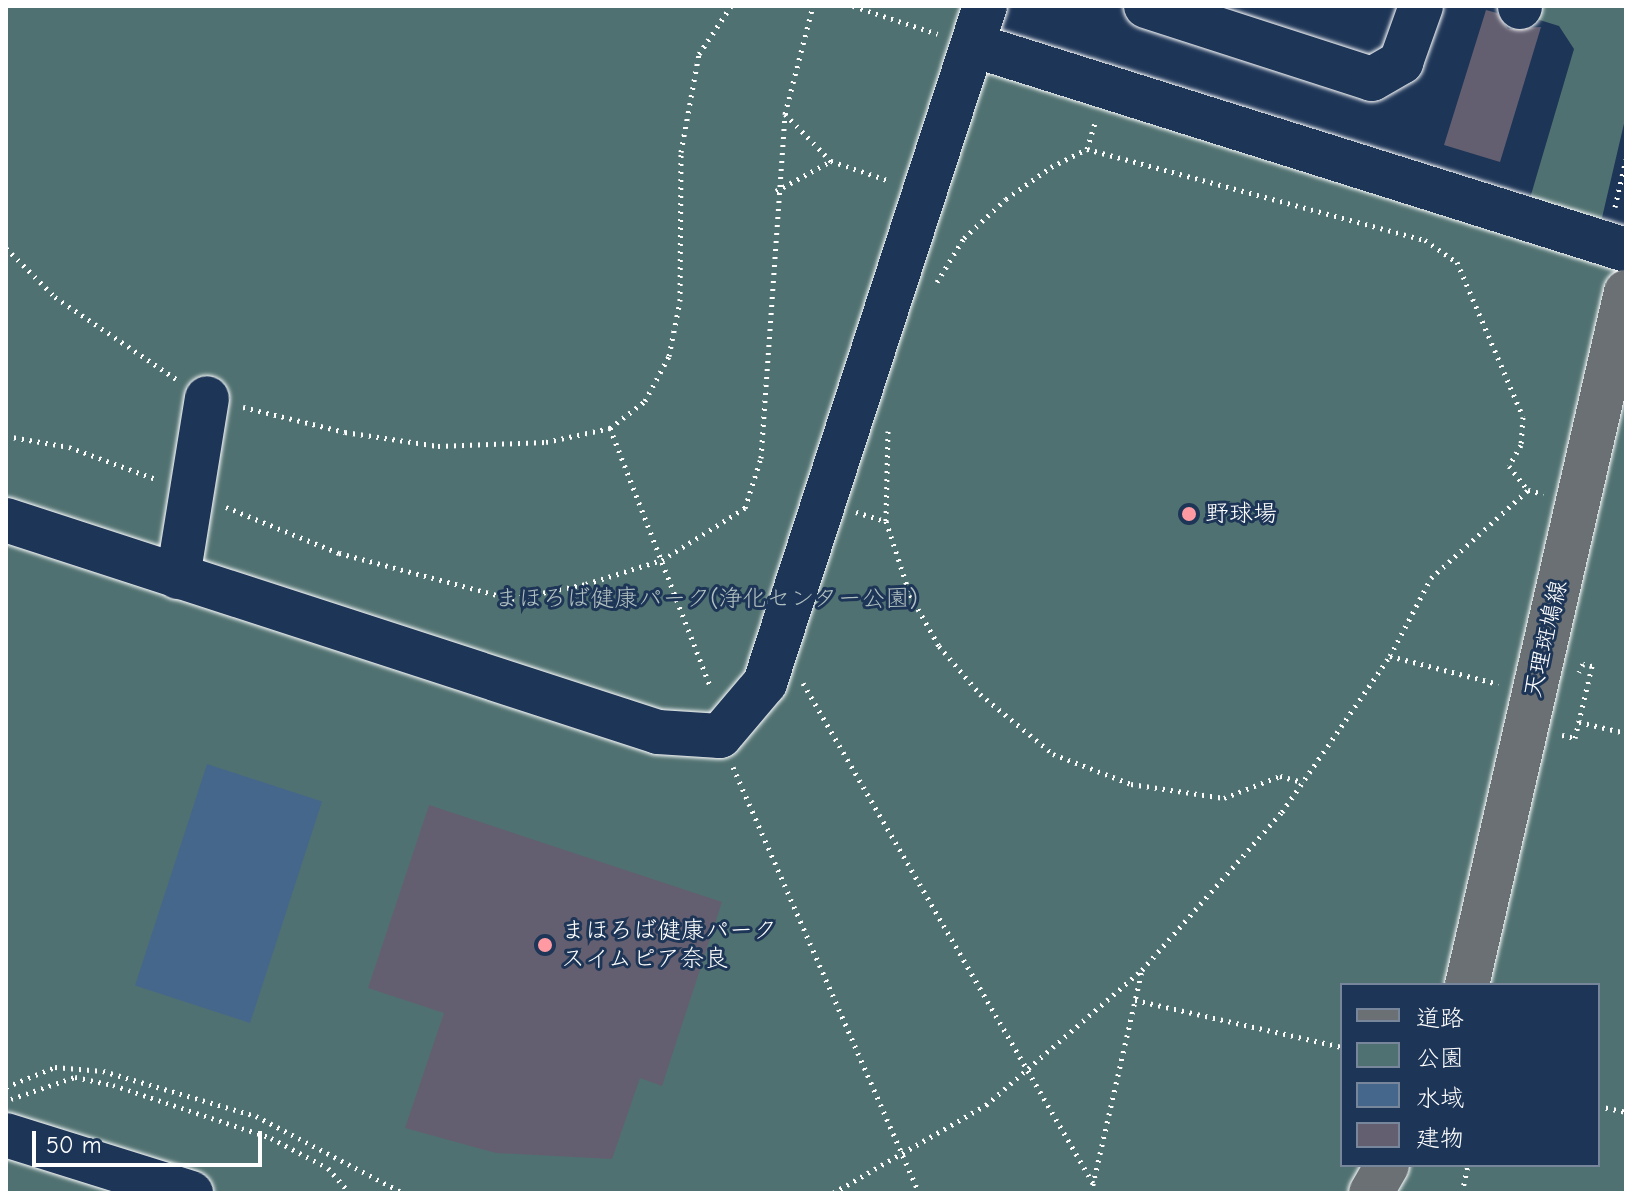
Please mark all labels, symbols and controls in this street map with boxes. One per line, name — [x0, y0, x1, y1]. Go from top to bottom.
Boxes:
place label: 野球場 — [1205, 500, 1277, 528]
marker: 野球場 — [1180, 505, 1198, 523]
street label: 天理斑鳩線 — [1518, 577, 1574, 701]
park label: まほろば健康パーク(浄化センター公園) — [494, 585, 918, 613]
place label: まほろば健康パーク スイムピア奈良 — [561, 917, 777, 973]
marker: まほろば健康パーク スイムピア奈良 — [536, 936, 554, 954]
legend — [1340, 983, 1600, 1167]
text: 道路 — [1416, 1004, 1464, 1032]
text: 公園 — [1416, 1044, 1464, 1072]
text: 水域 — [1416, 1084, 1464, 1112]
scale bar — [36, 1115, 266, 1165]
text: 建物 — [1416, 1124, 1464, 1152]
text: 50 m — [46, 1131, 102, 1159]

